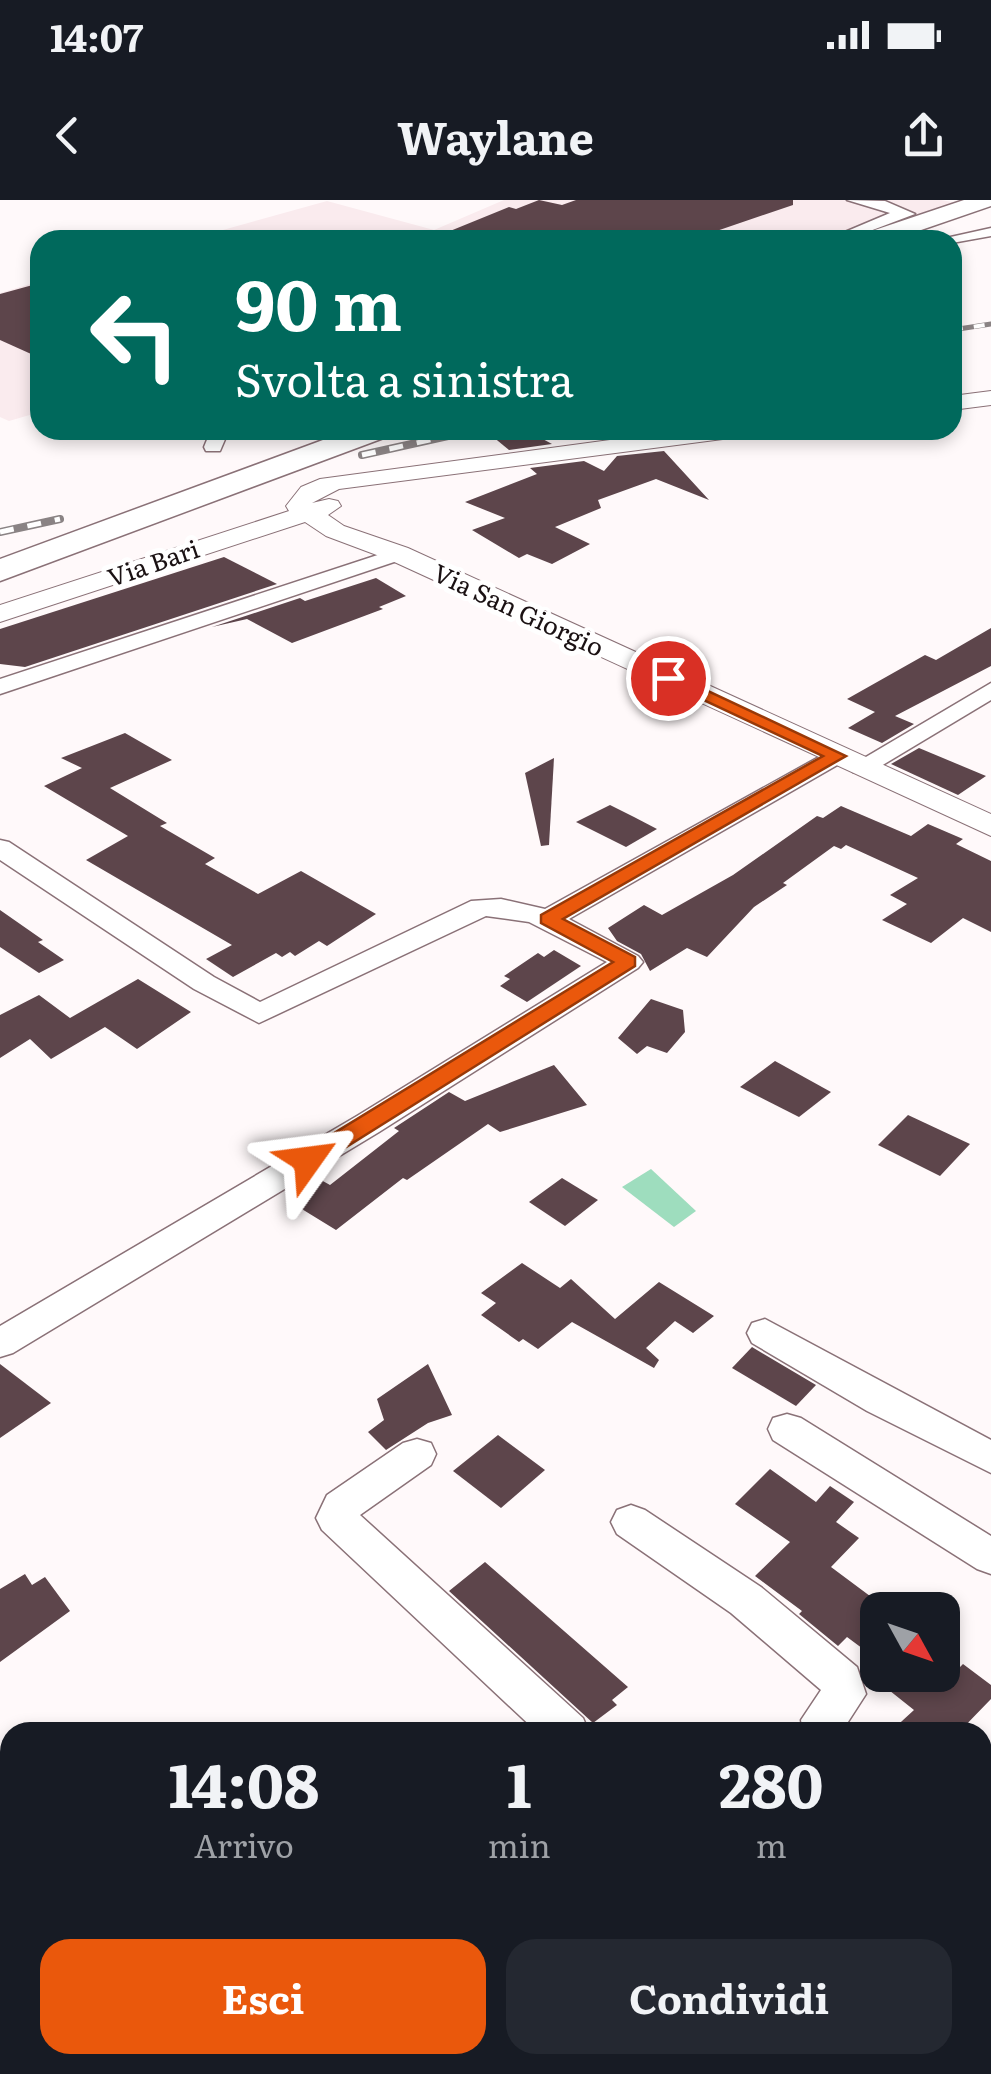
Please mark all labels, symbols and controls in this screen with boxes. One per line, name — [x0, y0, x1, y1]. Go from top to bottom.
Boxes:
text: 14:07 — [50, 7, 143, 64]
text: Waylane — [397, 102, 594, 169]
icon: back — [40, 108, 95, 163]
icon: share — [896, 108, 951, 163]
text: 90 m — [235, 249, 402, 353]
icon: left — [70, 270, 200, 400]
text: Svolta a sinistra — [235, 344, 574, 411]
street label: Via Bari — [102, 529, 204, 595]
street label: Via San Giorgio — [428, 553, 610, 665]
pin — [626, 636, 711, 721]
icon: arrive — [641, 651, 696, 706]
position arrow — [256, 1108, 360, 1212]
north arrow — [860, 1592, 960, 1692]
map controls — [860, 1592, 960, 1692]
text: 14:08 — [168, 1737, 319, 1826]
text: 1 — [507, 1737, 532, 1826]
text: 280 — [719, 1737, 824, 1826]
text: Arrivo — [194, 1820, 294, 1868]
text: min — [488, 1820, 551, 1868]
text: m — [756, 1820, 787, 1868]
button: Esci — [40, 1939, 486, 2054]
button: Condividi — [506, 1939, 952, 2054]

